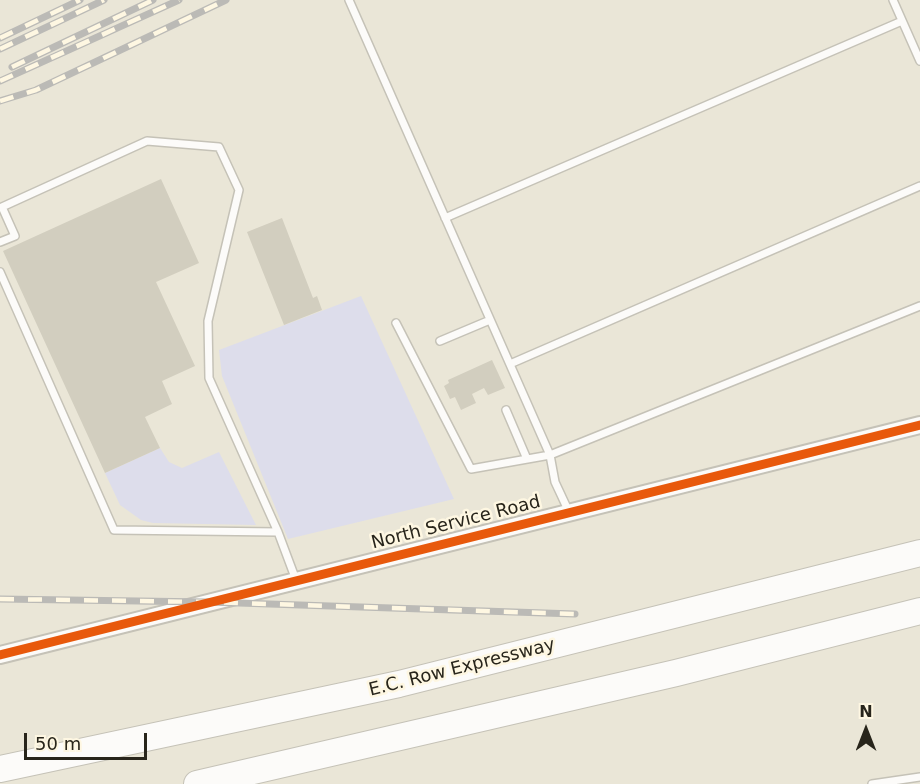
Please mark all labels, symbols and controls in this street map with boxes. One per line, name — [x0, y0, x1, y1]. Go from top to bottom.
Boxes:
street label: North Service Road — [369, 492, 543, 554]
street label: E.C. Row Expressway — [367, 634, 557, 702]
north arrow — [836, 700, 896, 760]
text: N — [859, 702, 873, 721]
scale bar — [27, 721, 150, 759]
text: 50 m — [35, 733, 81, 754]

